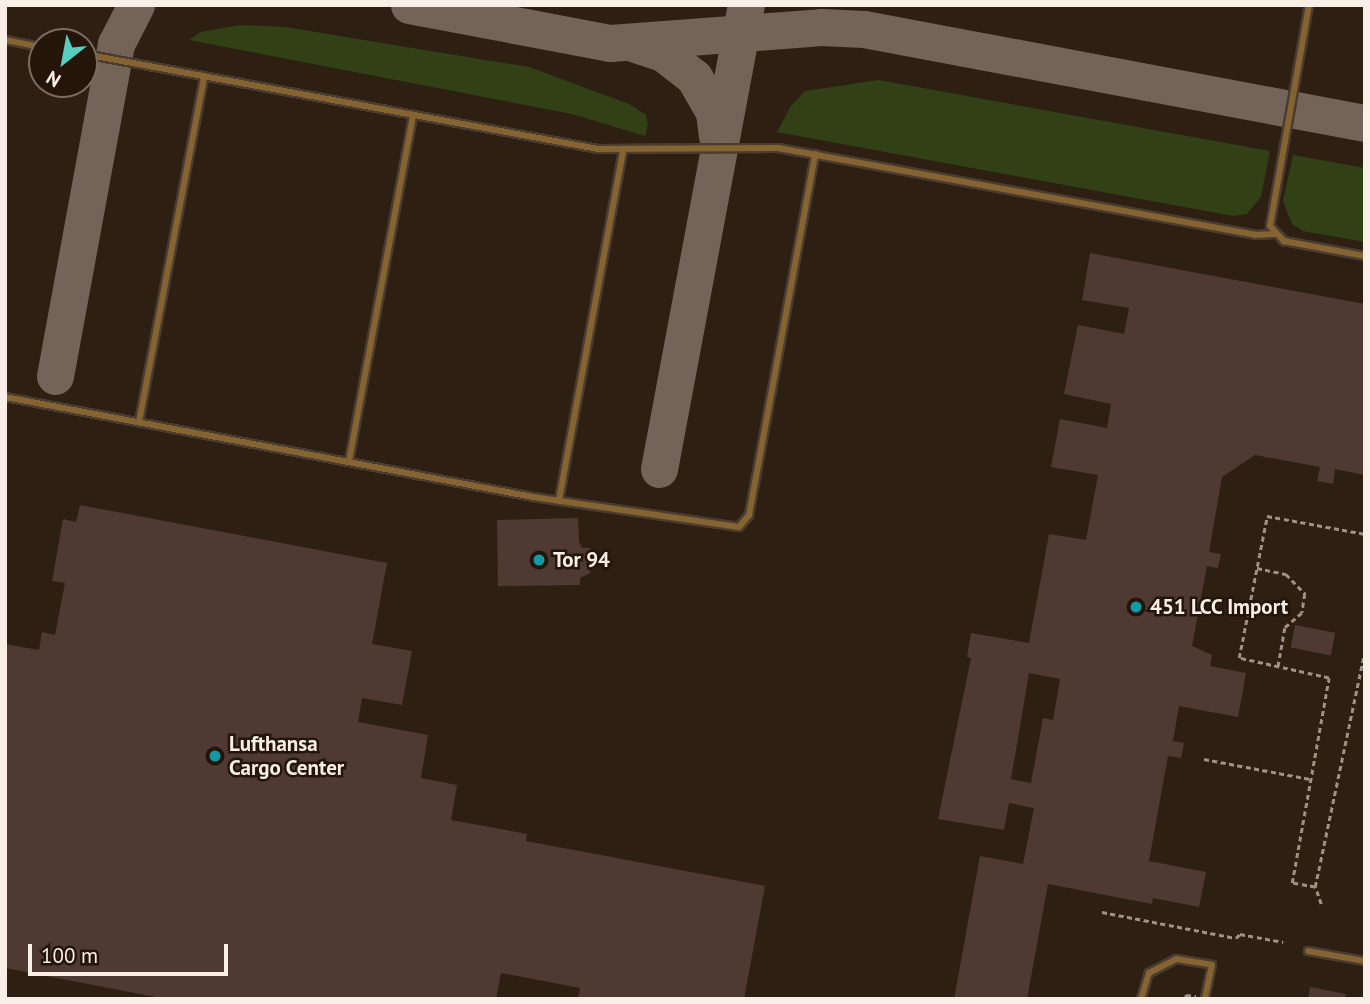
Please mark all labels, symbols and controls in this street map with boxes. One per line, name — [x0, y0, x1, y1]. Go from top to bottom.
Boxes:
north arrow — [28, 28, 98, 98]
text: N — [42, 66, 65, 93]
place label: Tor 94 — [553, 547, 610, 573]
marker: Tor 94 — [531, 552, 547, 568]
place label: 451 LCC Import — [1150, 594, 1289, 620]
marker: 451 LCC Import — [1128, 599, 1144, 615]
place label: Lufthansa Cargo Center — [229, 731, 344, 781]
marker: Lufthansa Cargo Center — [207, 748, 223, 764]
scale bar — [32, 930, 231, 974]
text: 100 m — [41, 942, 98, 969]

